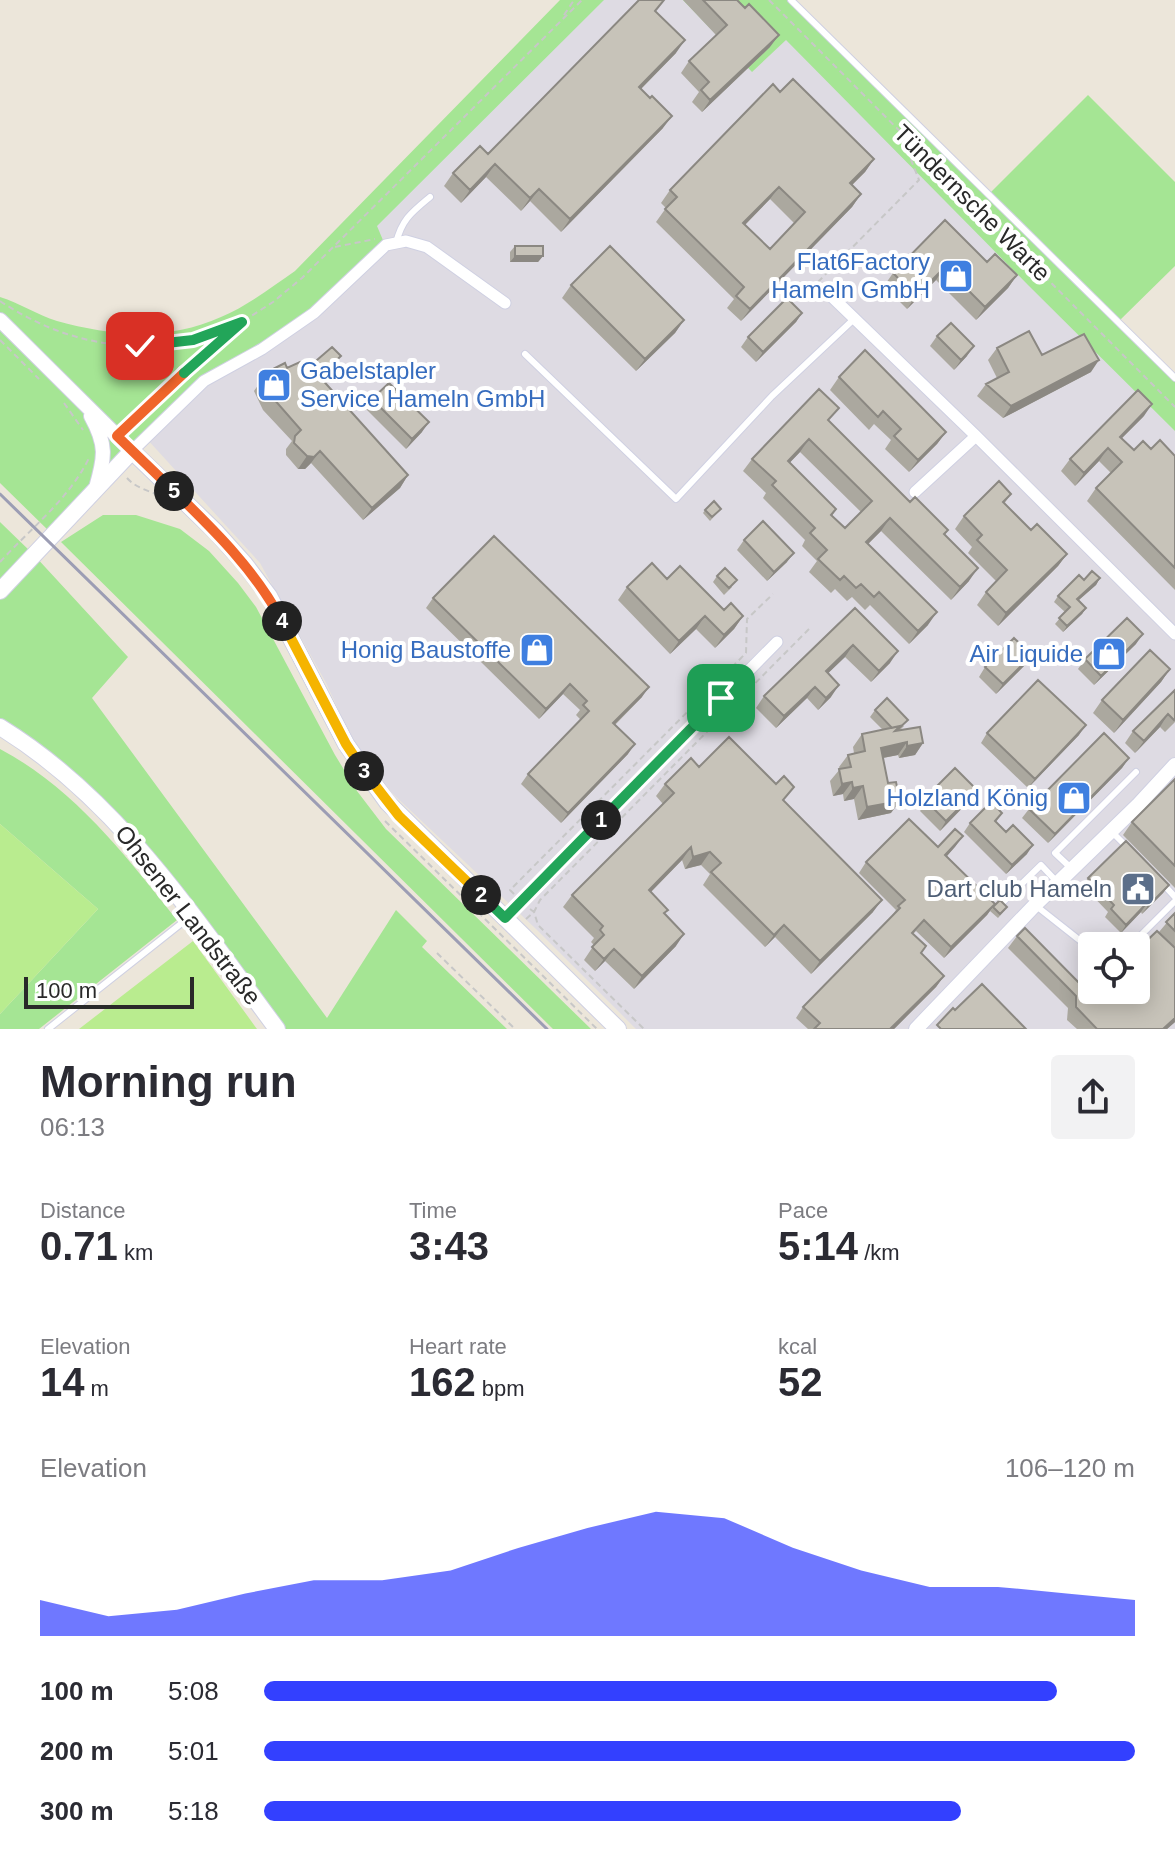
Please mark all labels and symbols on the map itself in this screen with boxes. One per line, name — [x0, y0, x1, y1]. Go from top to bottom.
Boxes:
street label: Tündernsche Warte — [889, 119, 1056, 286]
place label: Flat6Factory Hameln GmbH — [771, 248, 930, 303]
shop icon: Flat6Factory Hameln GmbH — [937, 257, 975, 295]
pin — [106, 312, 174, 380]
place label: Gabelstapler Service Hameln GmbH — [300, 357, 545, 412]
shop icon: Gabelstapler Service Hameln GmbH — [255, 366, 293, 404]
pin: 5 — [154, 471, 194, 511]
pin: 4 — [262, 601, 302, 641]
shop icon: Honig Baustoffe — [518, 631, 556, 669]
shop icon: Air Liquide — [1090, 635, 1128, 673]
place label: Honig Baustoffe — [341, 636, 511, 663]
place label: Air Liquide — [970, 640, 1083, 667]
pin — [687, 664, 755, 732]
pin: 3 — [344, 751, 384, 791]
shop icon: Holzland König — [1055, 779, 1093, 817]
place label: Holzland König — [887, 784, 1048, 811]
pin: 1 — [581, 800, 621, 840]
street label: Ohsener Landstraße — [110, 820, 267, 1010]
public building icon: Dart club Hameln — [1119, 870, 1157, 908]
pin: 2 — [461, 875, 501, 915]
place label: Dart club Hameln — [927, 875, 1112, 902]
scale bar — [24, 973, 194, 1009]

